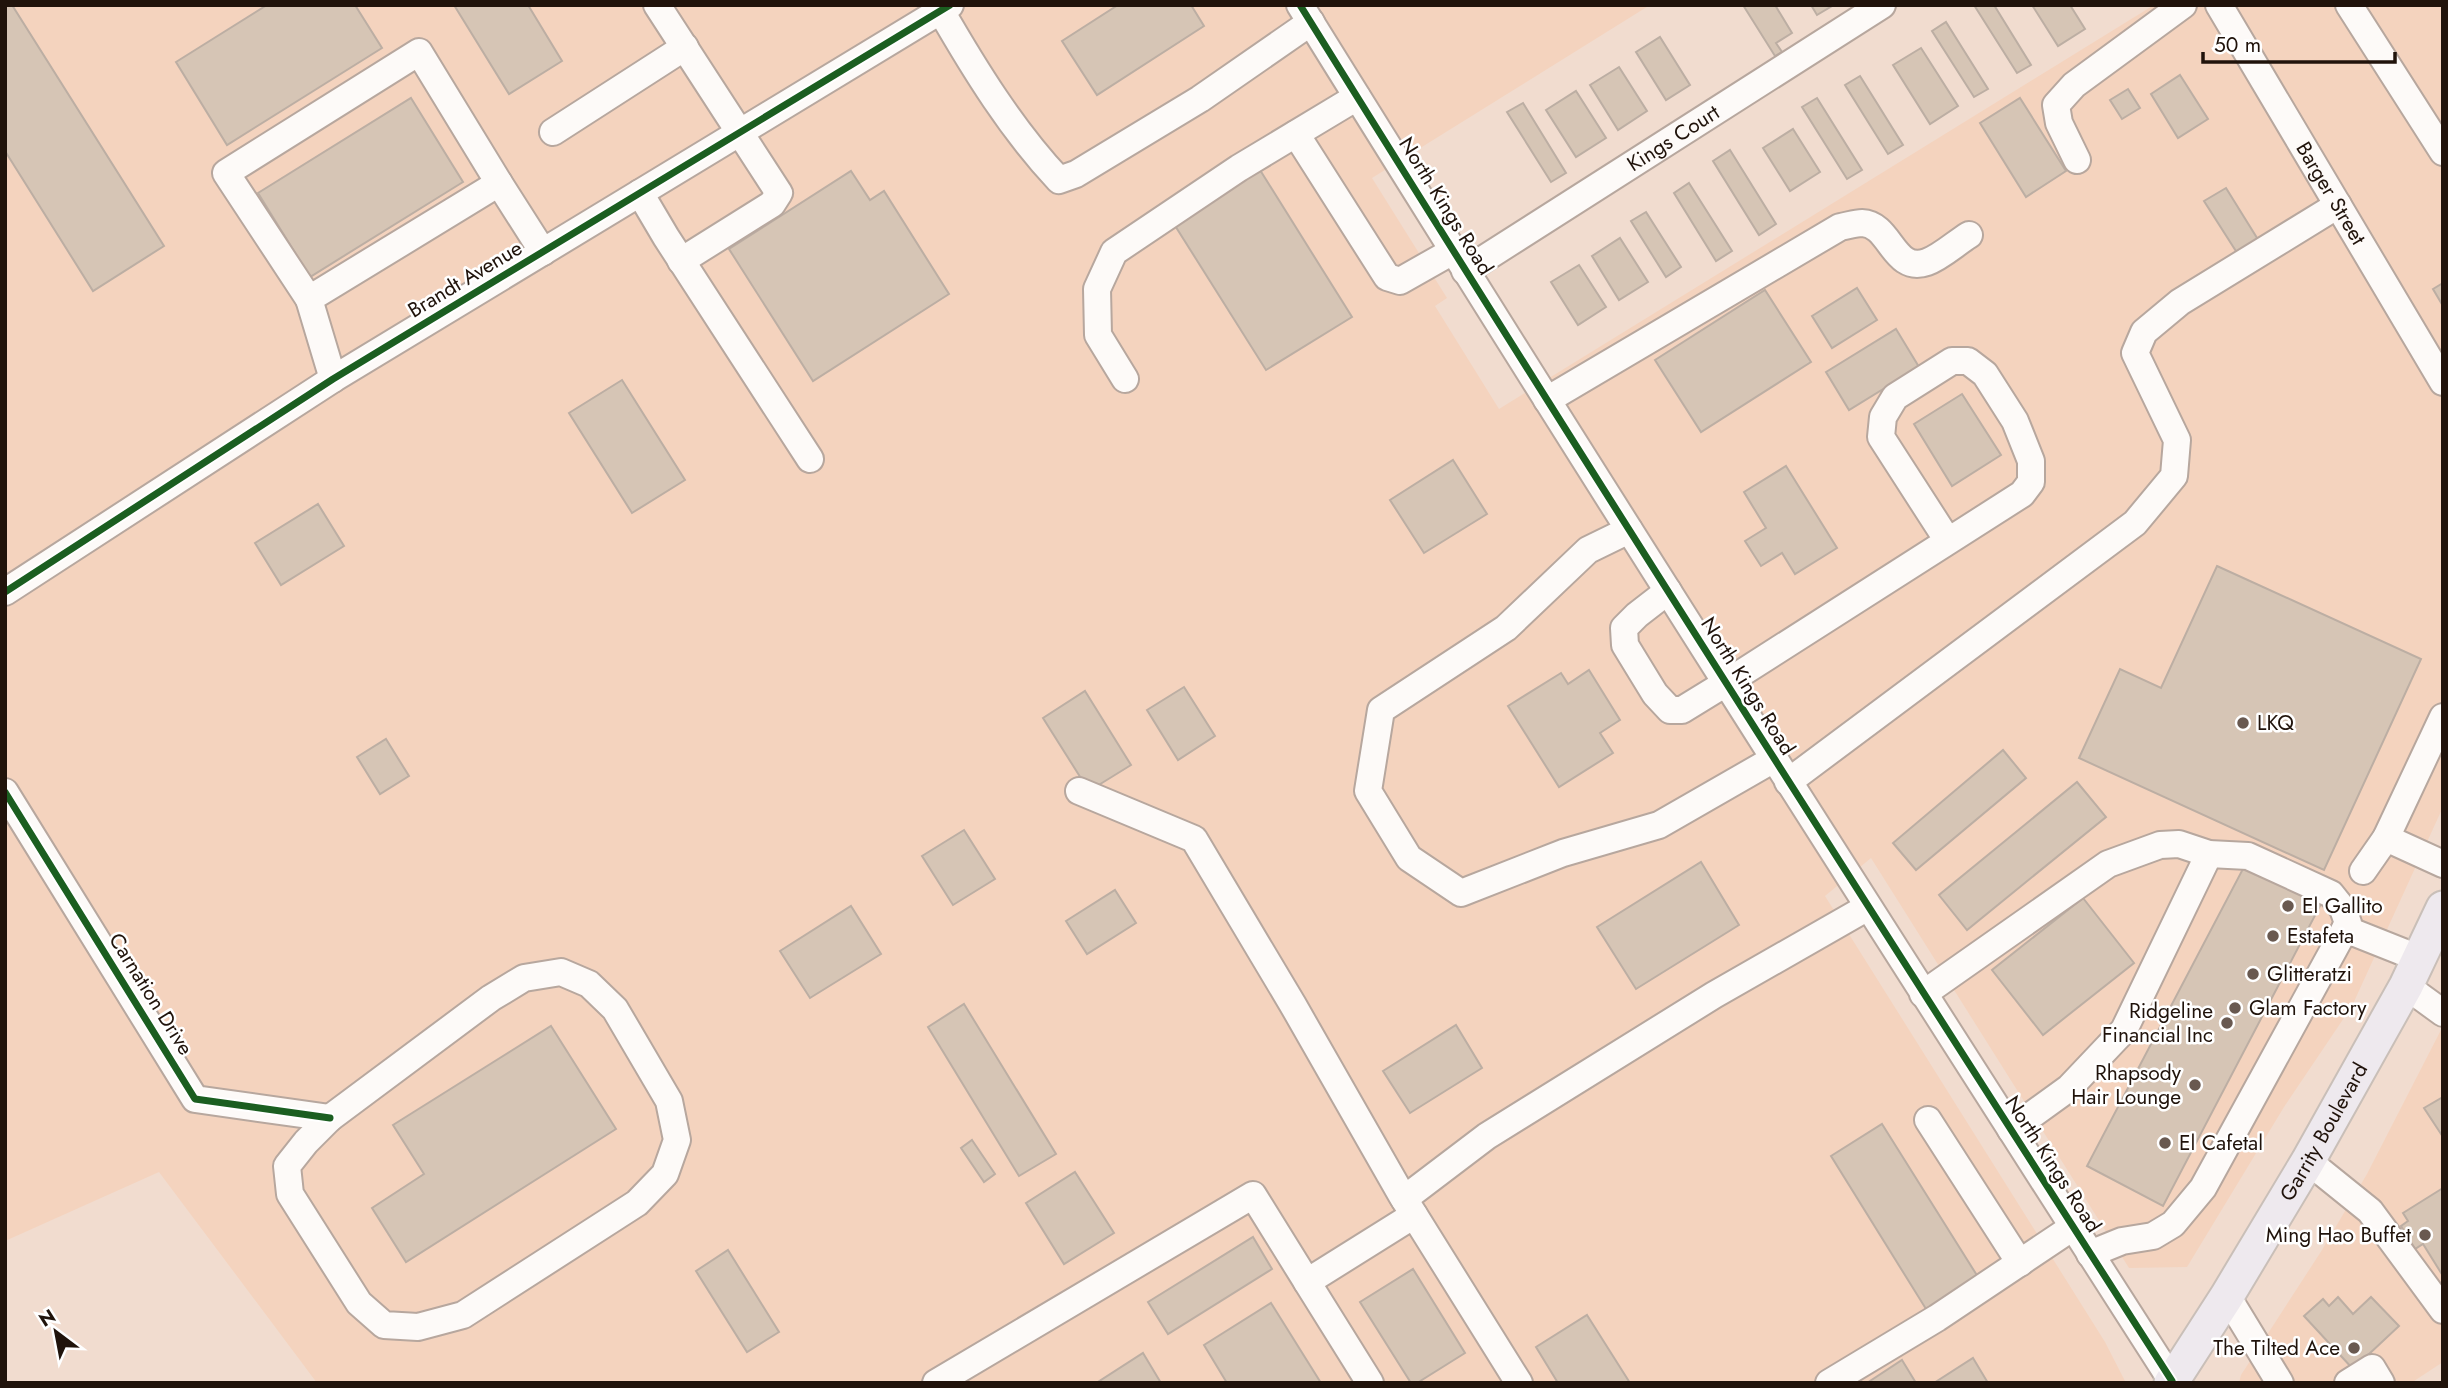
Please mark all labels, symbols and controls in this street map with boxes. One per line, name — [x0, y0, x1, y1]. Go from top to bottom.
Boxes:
scale bar — [2203, 21, 2396, 65]
text: 50 m — [2214, 30, 2261, 60]
street label: Kings Court — [1621, 97, 1725, 179]
street label: North Kings Road — [1391, 131, 1501, 281]
street label: Barger Street — [2289, 136, 2373, 250]
street label: Brandt Avenue — [402, 233, 528, 325]
street label: North Kings Road — [1693, 611, 1803, 761]
place label: LKQ — [2257, 708, 2294, 738]
marker: LKQ — [2235, 715, 2251, 731]
place label: El Gallito — [2302, 891, 2383, 921]
marker: El Gallito — [2280, 898, 2296, 914]
place label: Estafeta — [2287, 921, 2354, 951]
street label: Carnation Drive — [102, 927, 201, 1061]
marker: Estafeta — [2265, 928, 2281, 944]
place label: Glitteratzi — [2267, 959, 2352, 989]
marker: Glitteratzi — [2245, 966, 2261, 982]
place label: Glam Factory — [2249, 993, 2367, 1023]
place label: Ridgeline Financial Inc — [2102, 996, 2213, 1050]
marker: Glam Factory — [2227, 1000, 2243, 1016]
marker: Ridgeline Financial Inc — [2219, 1015, 2235, 1031]
street label: Garrity Boulevard — [2272, 1057, 2375, 1207]
place label: Rhapsody Hair Lounge — [2071, 1058, 2182, 1112]
marker: Rhapsody Hair Lounge — [2187, 1077, 2203, 1093]
street label: North Kings Road — [1997, 1090, 2109, 1238]
place label: El Cafetal — [2179, 1128, 2263, 1158]
marker: El Cafetal — [2157, 1135, 2173, 1151]
place label: Ming Hao Buffet — [2266, 1220, 2411, 1250]
marker: Ming Hao Buffet — [2417, 1227, 2433, 1243]
north arrow — [21, 1297, 91, 1367]
text: N — [34, 1303, 61, 1333]
place label: The Tilted Ace — [2213, 1333, 2340, 1363]
marker: The Tilted Ace — [2346, 1340, 2362, 1356]

